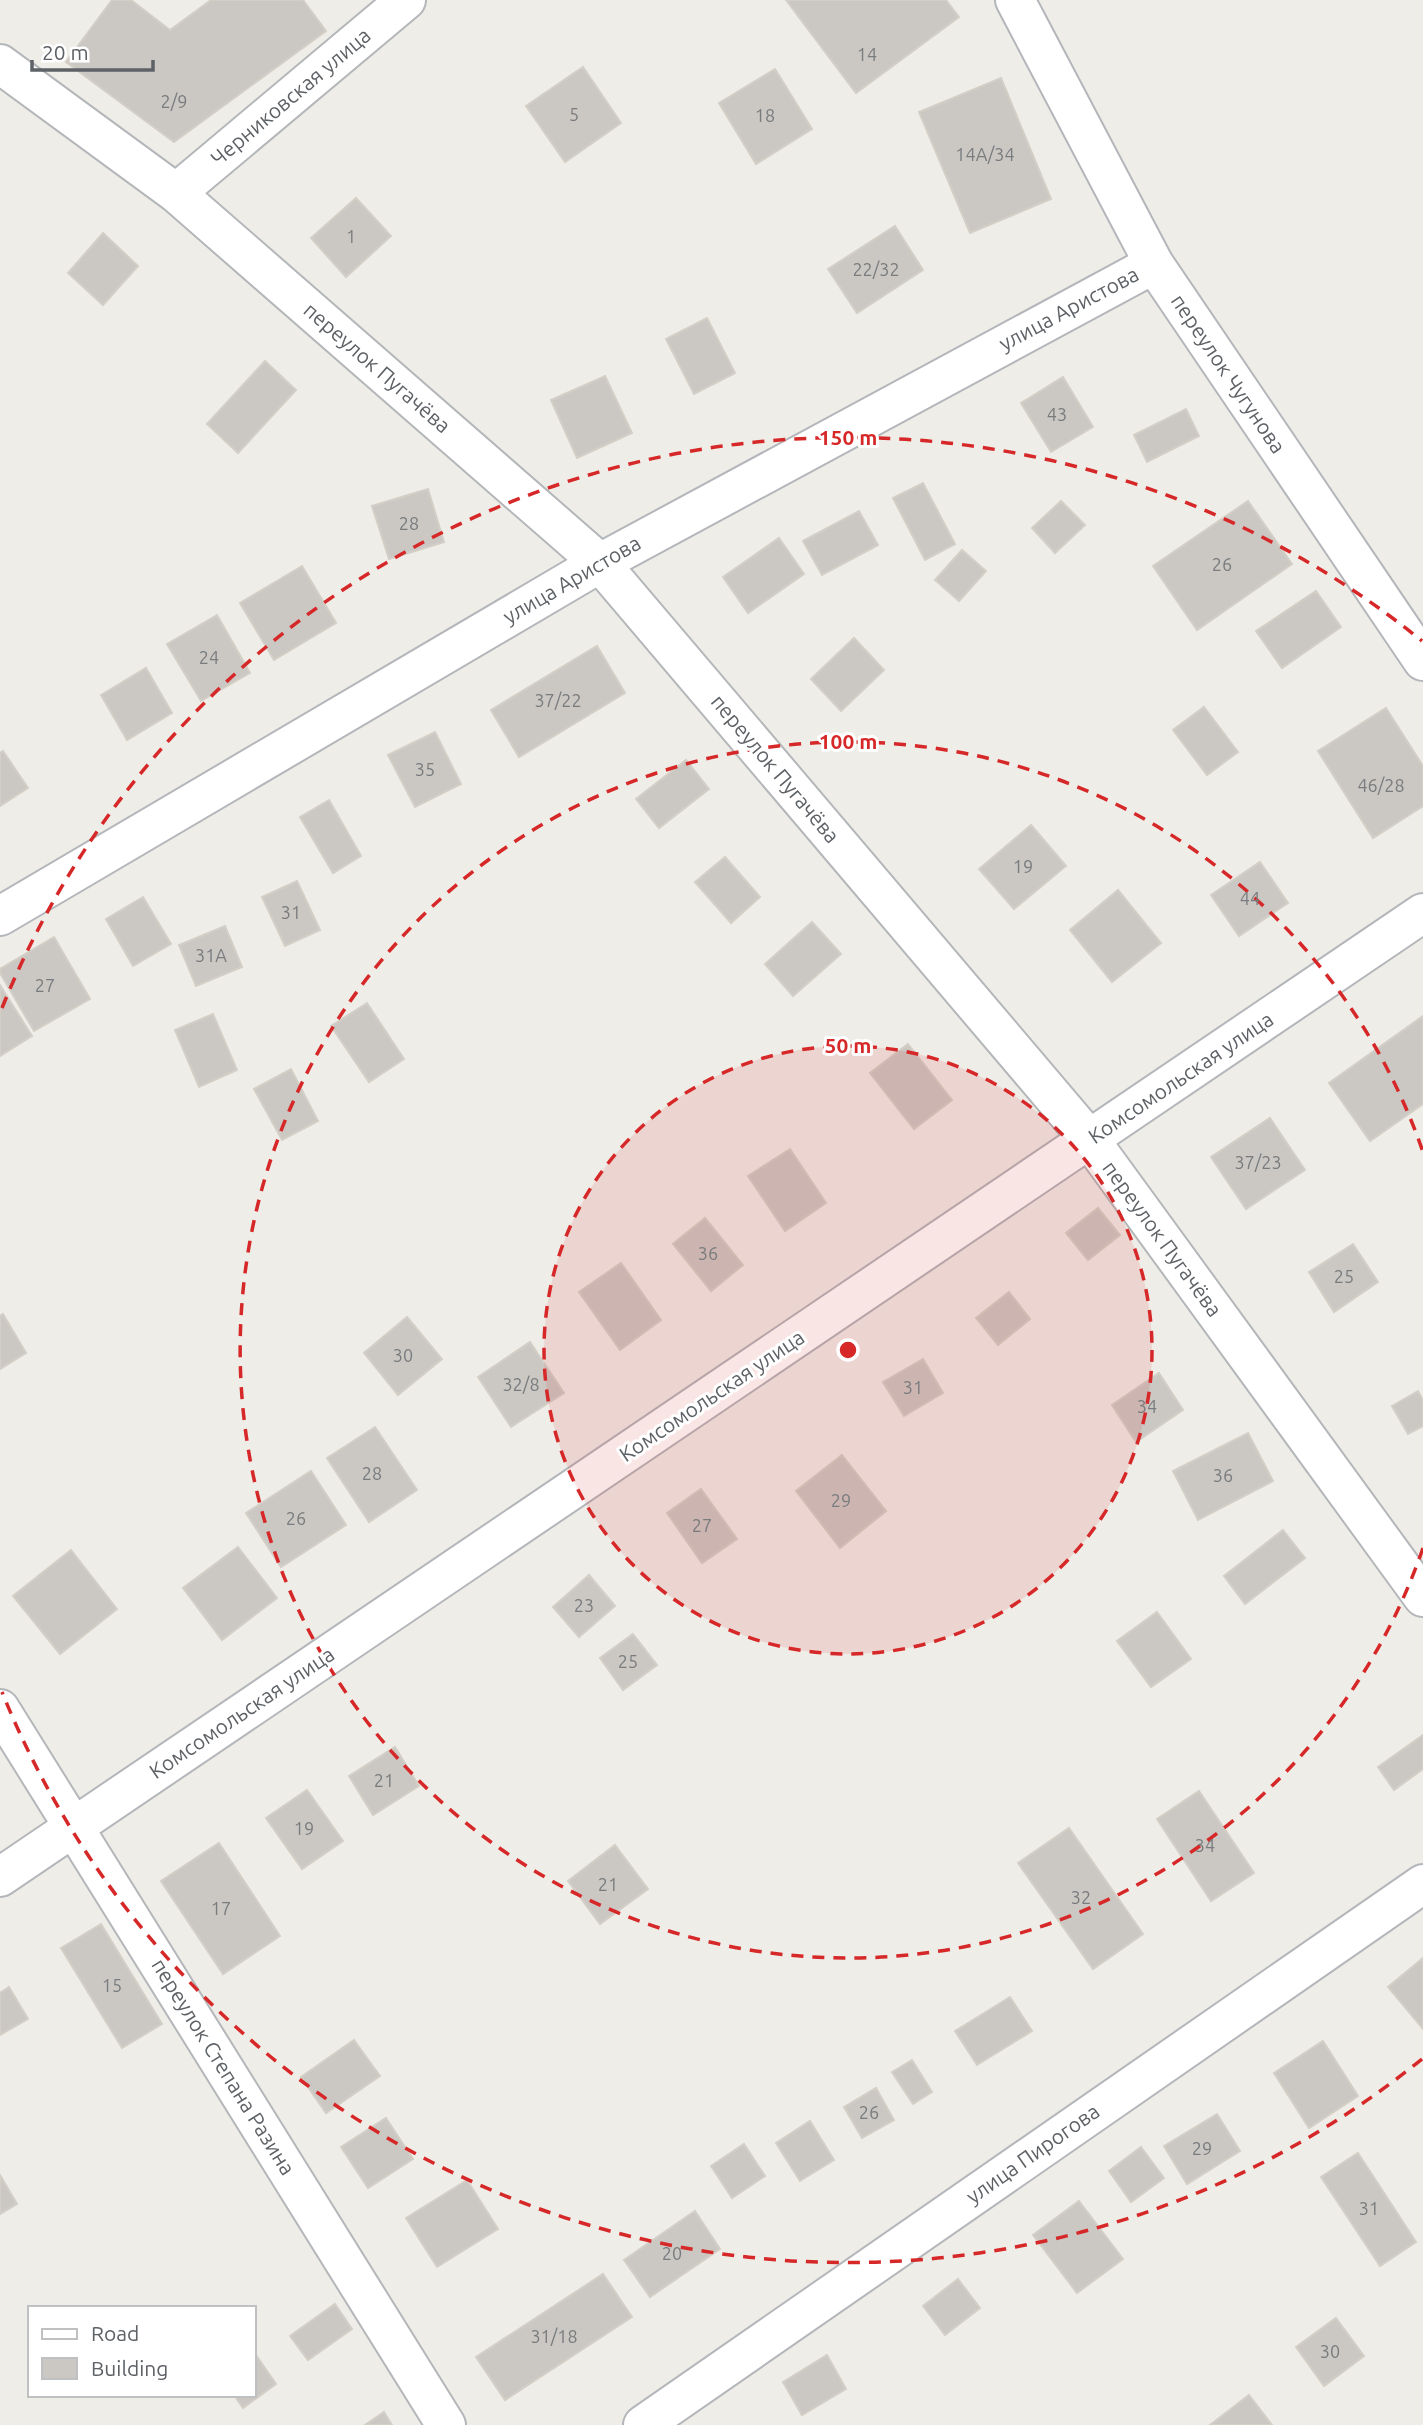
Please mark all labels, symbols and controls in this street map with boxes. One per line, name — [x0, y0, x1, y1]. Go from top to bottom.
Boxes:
street label: Черниковская улица — [206, 23, 375, 170]
scale bar — [32, 28, 152, 72]
text: 20 m — [42, 40, 89, 64]
house number: 14 — [857, 44, 877, 64]
house number: 2/9 — [161, 91, 187, 111]
house number: 5 — [569, 104, 579, 124]
house number: 18 — [755, 105, 775, 125]
house number: 14А/34 — [955, 144, 1015, 164]
house number: 1 — [346, 226, 356, 246]
house number: 22/32 — [852, 259, 900, 279]
street label: улица Аристова — [995, 261, 1142, 355]
street label: переулок Чугунова — [1167, 289, 1291, 457]
street label: переулок Пугачёва — [299, 297, 456, 437]
house number: 43 — [1047, 404, 1067, 424]
text: 150 m — [819, 425, 877, 449]
house number: 28 — [399, 513, 419, 533]
street label: улица Аристова — [499, 530, 644, 628]
house number: 26 — [1212, 554, 1232, 574]
house number: 24 — [199, 647, 219, 667]
street label: переулок Пугачёва — [707, 689, 845, 847]
house number: 37/22 — [534, 690, 582, 710]
text: 100 m — [819, 729, 877, 753]
house number: 35 — [415, 759, 435, 779]
house number: 46/28 — [1357, 775, 1405, 795]
house number: 19 — [1013, 856, 1033, 876]
house number: 44 — [1240, 888, 1260, 908]
house number: 31 — [281, 902, 301, 922]
house number: 31А — [195, 945, 227, 965]
house number: 27 — [35, 975, 55, 995]
street label: Комсомольская улица — [1083, 1006, 1277, 1148]
text: 50 m — [825, 1033, 871, 1057]
house number: 37/23 — [1234, 1152, 1282, 1172]
street label: переулок Пугачёва — [1098, 1156, 1227, 1321]
house number: 36 — [698, 1243, 718, 1263]
house number: 25 — [1334, 1266, 1354, 1286]
street label: Комсомольская улица — [614, 1324, 808, 1466]
centre of rings — [836, 1338, 860, 1362]
house number: 30 — [393, 1345, 413, 1365]
house number: 32/8 — [502, 1374, 540, 1394]
house number: 31 — [903, 1377, 923, 1397]
house number: 34 — [1137, 1396, 1157, 1416]
house number: 28 — [362, 1463, 382, 1483]
house number: 36 — [1213, 1465, 1233, 1485]
house number: 29 — [831, 1490, 851, 1510]
house number: 26 — [286, 1508, 306, 1528]
house number: 27 — [692, 1515, 712, 1535]
house number: 23 — [574, 1595, 594, 1615]
street label: Комсомольская улица — [144, 1641, 338, 1783]
house number: 25 — [618, 1651, 638, 1671]
house number: 21 — [374, 1770, 394, 1790]
house number: 19 — [294, 1818, 314, 1838]
house number: 34 — [1195, 1835, 1215, 1855]
house number: 21 — [598, 1874, 618, 1894]
house number: 32 — [1071, 1887, 1091, 1907]
house number: 17 — [211, 1898, 231, 1918]
street label: переулок Степана Разина — [147, 1954, 300, 2179]
house number: 15 — [102, 1975, 122, 1995]
street label: улица Пирогова — [961, 2098, 1104, 2208]
house number: 26 — [859, 2102, 879, 2122]
house number: 29 — [1192, 2138, 1212, 2158]
house number: 31 — [1359, 2198, 1379, 2218]
house number: 20 — [662, 2243, 682, 2263]
legend — [28, 2306, 256, 2397]
text: Road — [91, 2321, 139, 2345]
house number: 31/18 — [530, 2326, 578, 2346]
house number: 30 — [1320, 2341, 1340, 2361]
text: Building — [91, 2356, 168, 2380]

